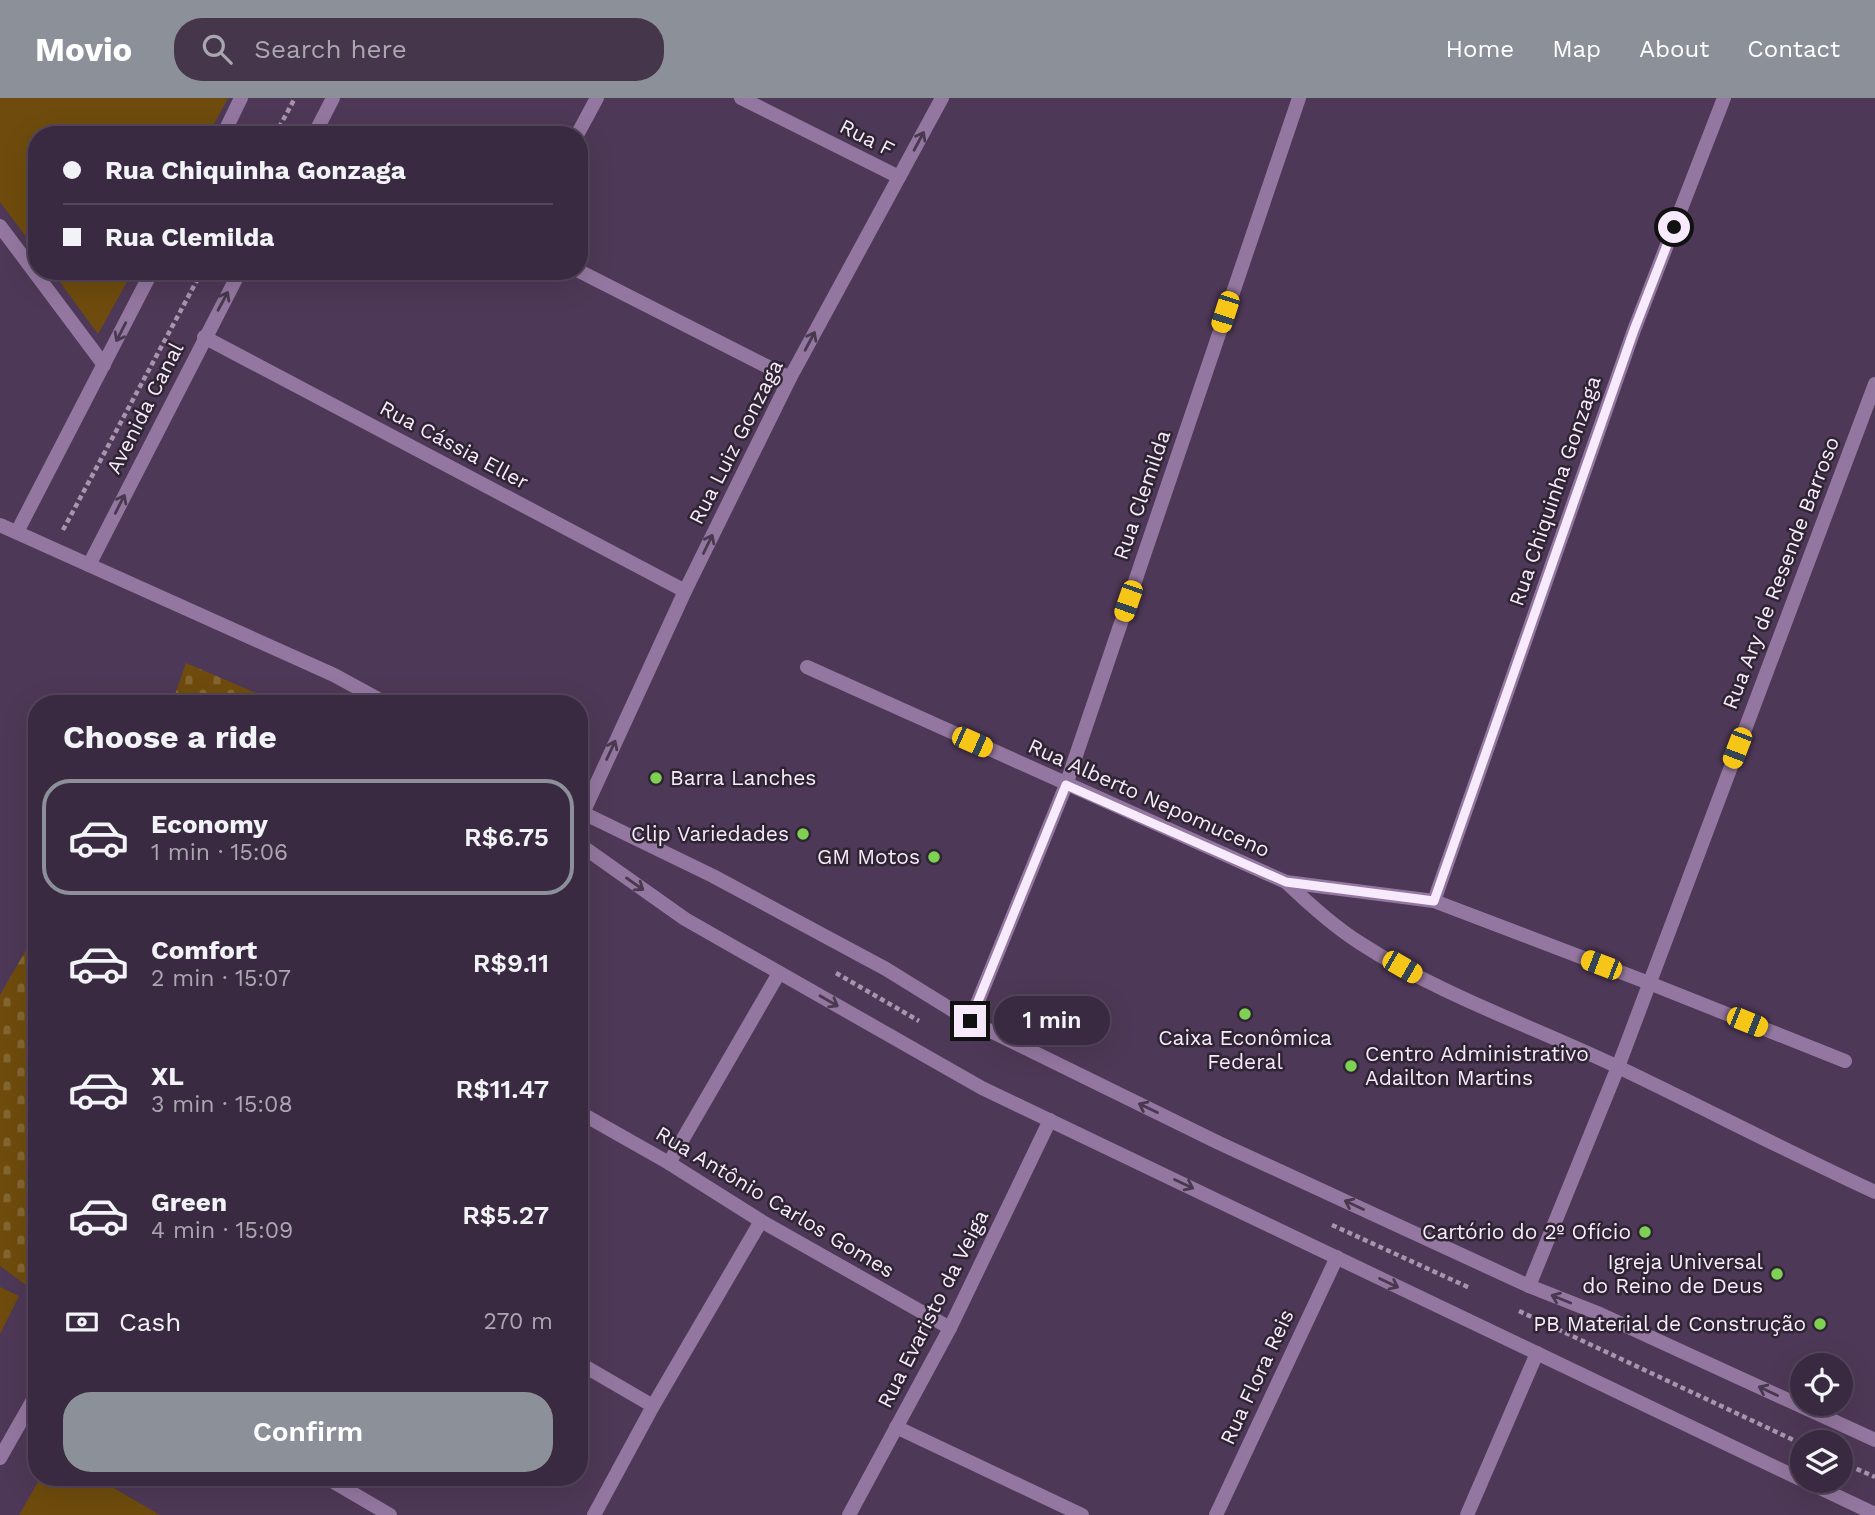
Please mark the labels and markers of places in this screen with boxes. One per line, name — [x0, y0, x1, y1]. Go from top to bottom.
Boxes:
place label: Barra Lanches — [670, 765, 816, 790]
marker: Barra Lanches — [648, 770, 664, 786]
place label: Clip Variedades — [631, 821, 789, 846]
marker: Clip Variedades — [795, 826, 811, 842]
place label: GM Motos — [817, 844, 920, 869]
marker: GM Motos — [926, 849, 942, 865]
marker: Caixa Econômica Federal — [1237, 1006, 1253, 1022]
place label: Caixa Econômica Federal — [1158, 1025, 1332, 1074]
place label: Centro Administrativo Adailton Martins — [1365, 1041, 1589, 1090]
marker: Centro Administrativo Adailton Martins — [1343, 1058, 1359, 1074]
place label: Cartório do 2º Ofício — [1422, 1219, 1631, 1244]
marker: Cartório do 2º Ofício — [1637, 1224, 1653, 1240]
place label: Igreja Universal do Reino de Deus — [1582, 1249, 1764, 1298]
marker: Igreja Universal do Reino de Deus — [1769, 1266, 1785, 1282]
place label: PB Material de Construção — [1533, 1311, 1806, 1336]
marker: PB Material de Construção — [1812, 1316, 1828, 1332]

